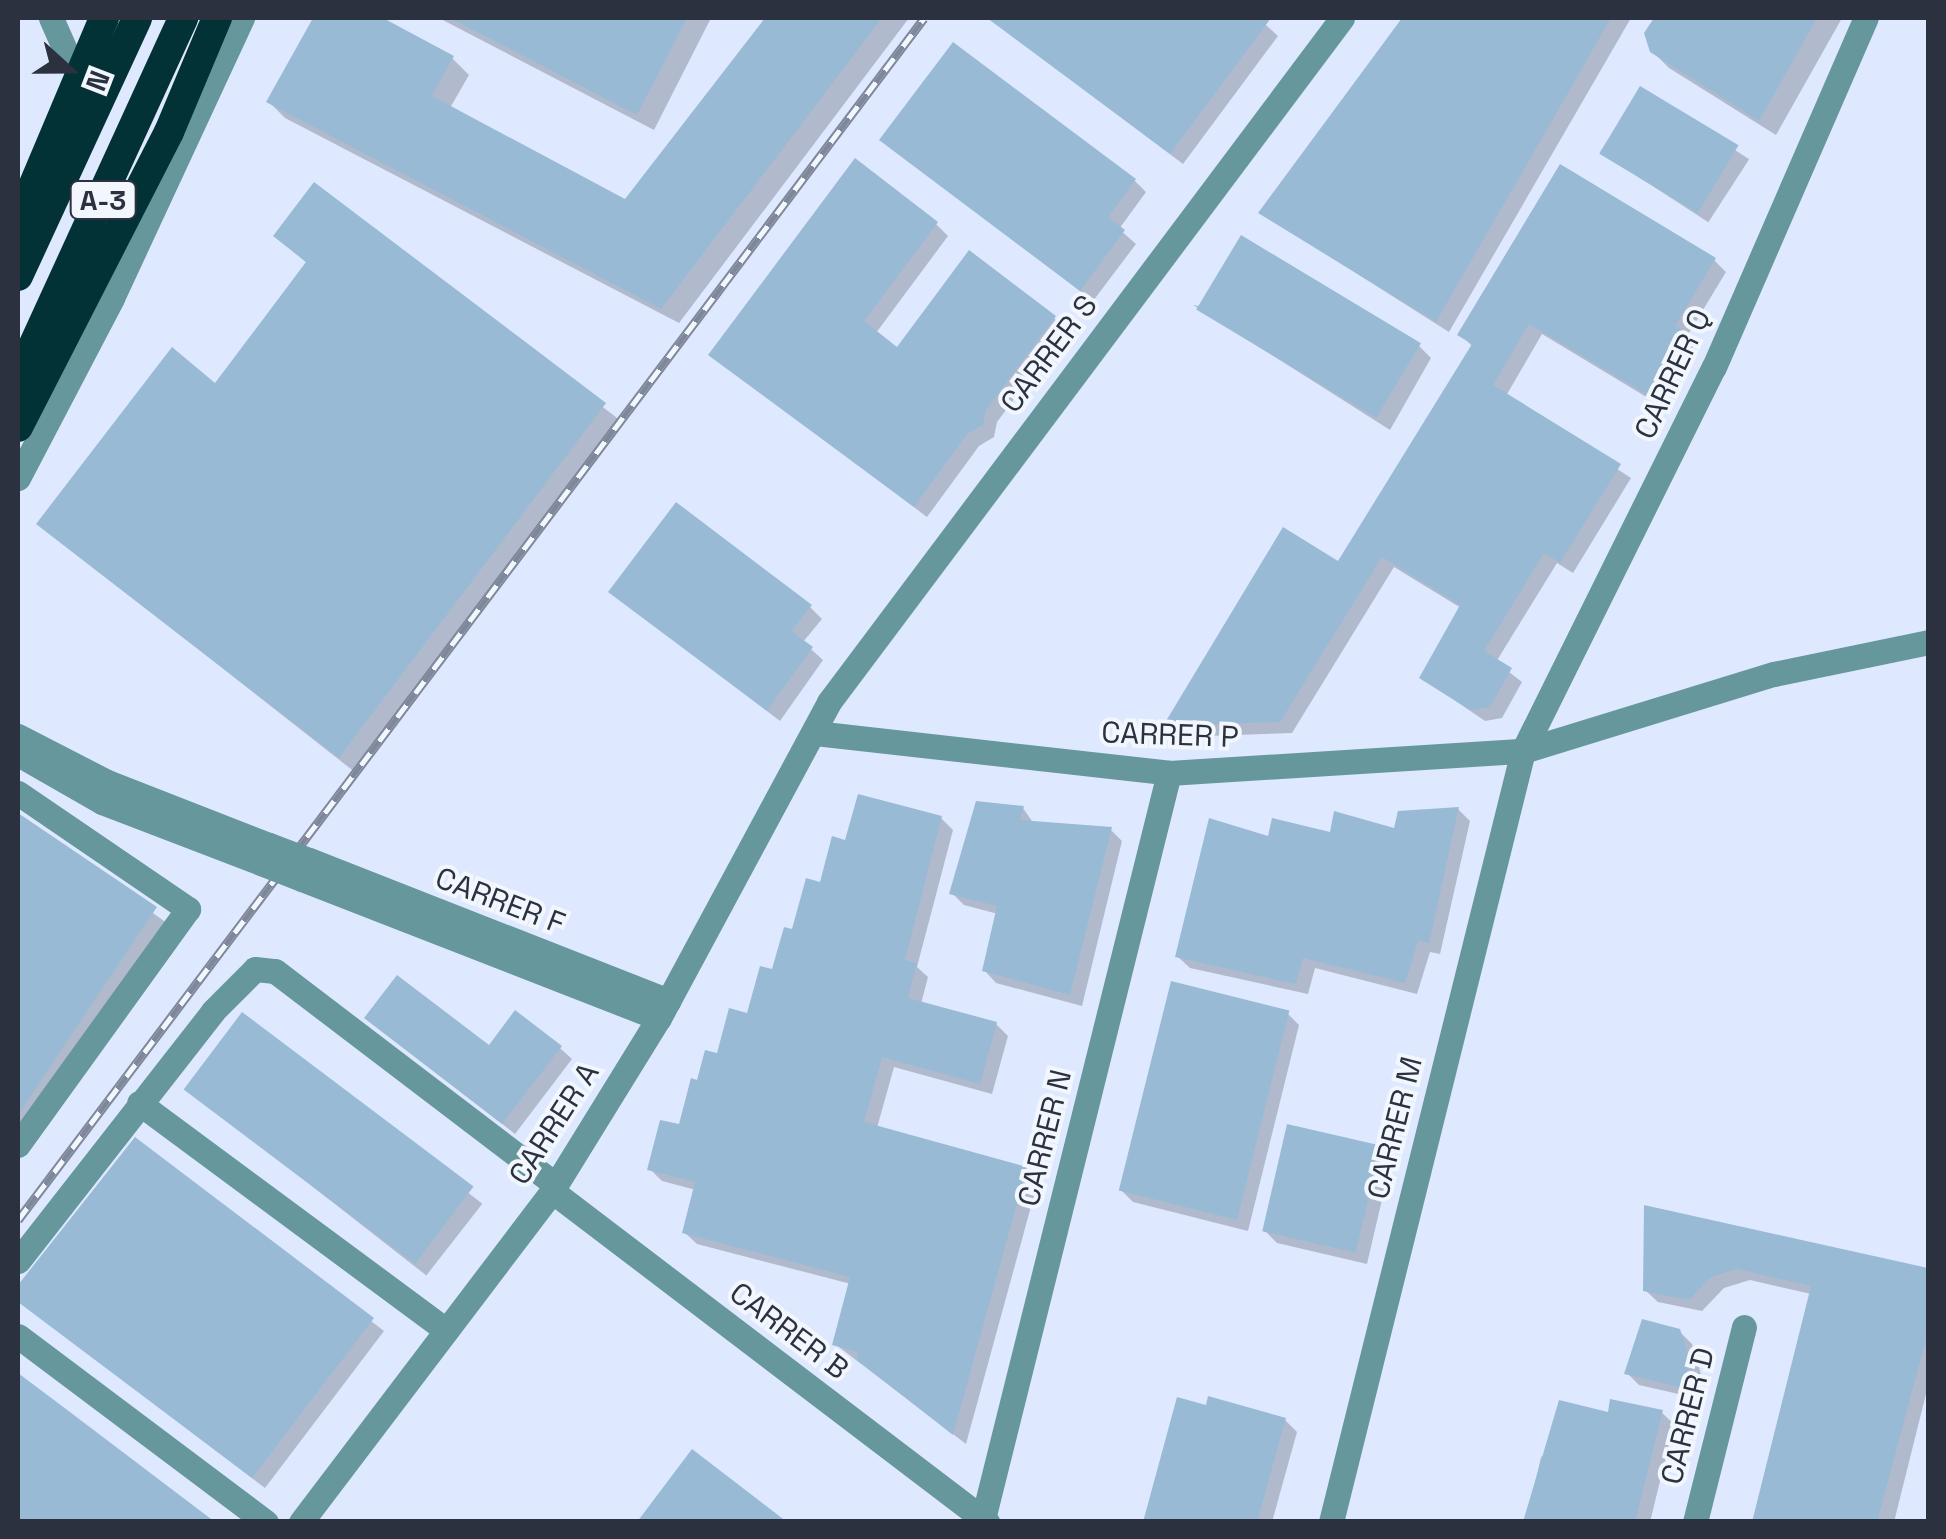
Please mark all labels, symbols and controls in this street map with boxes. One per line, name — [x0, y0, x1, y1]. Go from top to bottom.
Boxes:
north arrow — [20, 20, 120, 120]
text: N — [78, 66, 118, 96]
road number: A-3 — [68, 177, 138, 223]
street label: CARRER S — [993, 288, 1105, 420]
street label: CARRER Q — [1627, 303, 1719, 445]
street label: CARRER P — [1101, 715, 1239, 755]
street label: CARRER F — [430, 860, 570, 942]
street label: CARRER M — [1360, 1053, 1430, 1203]
street label: CARRER A — [501, 1056, 607, 1192]
street label: CARRER N — [1011, 1066, 1079, 1210]
street label: CARRER B — [723, 1275, 855, 1387]
street label: CARRER D — [1654, 1344, 1722, 1488]

